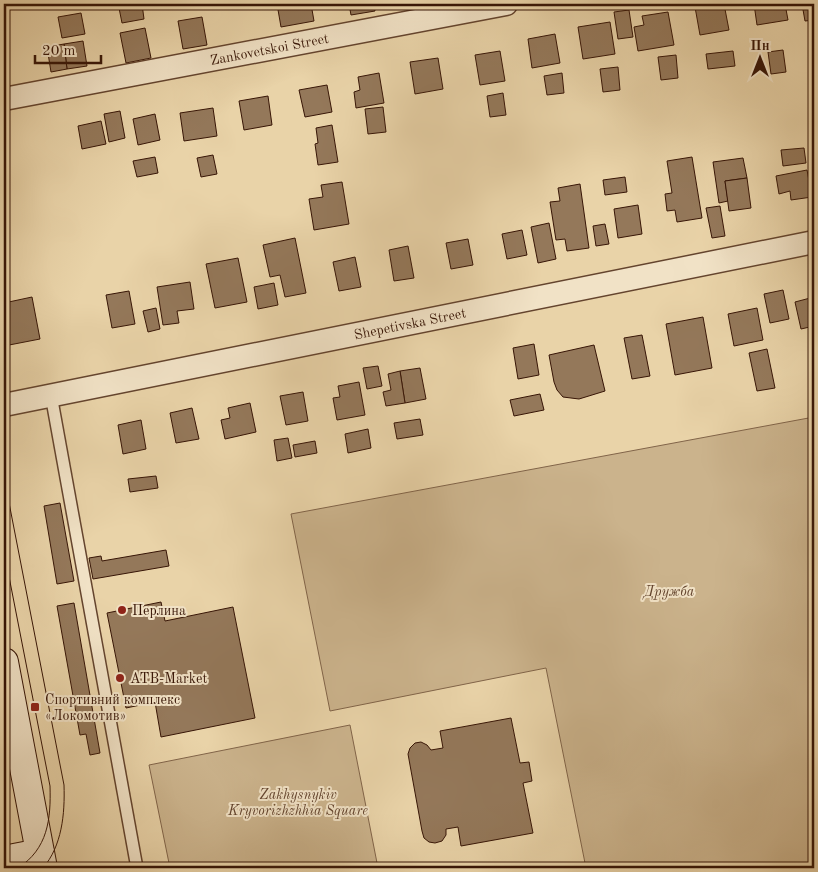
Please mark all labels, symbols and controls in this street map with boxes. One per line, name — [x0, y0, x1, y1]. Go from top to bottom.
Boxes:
scale bar — [35, 32, 101, 64]
street label: Zankovetskoi Street — [209, 32, 330, 68]
north arrow — [736, 32, 786, 82]
text: Пн — [750, 39, 770, 53]
text: 20 m — [42, 44, 76, 59]
street label: Shepetivska Street — [353, 306, 467, 342]
park label: Дружба — [642, 584, 695, 600]
marker: Перлина — [116, 604, 128, 616]
place label: Перлина — [132, 604, 186, 618]
marker: ATB-Market — [114, 672, 126, 684]
place label: ATB-Market — [130, 672, 207, 686]
place label: Спортивний комплекс «Локомотив» — [45, 693, 180, 723]
marker: Спортивний комплекс «Локомотив» — [29, 701, 41, 713]
park label: Zakhysnykiv Kryvorizhzhhia Square — [227, 788, 368, 819]

